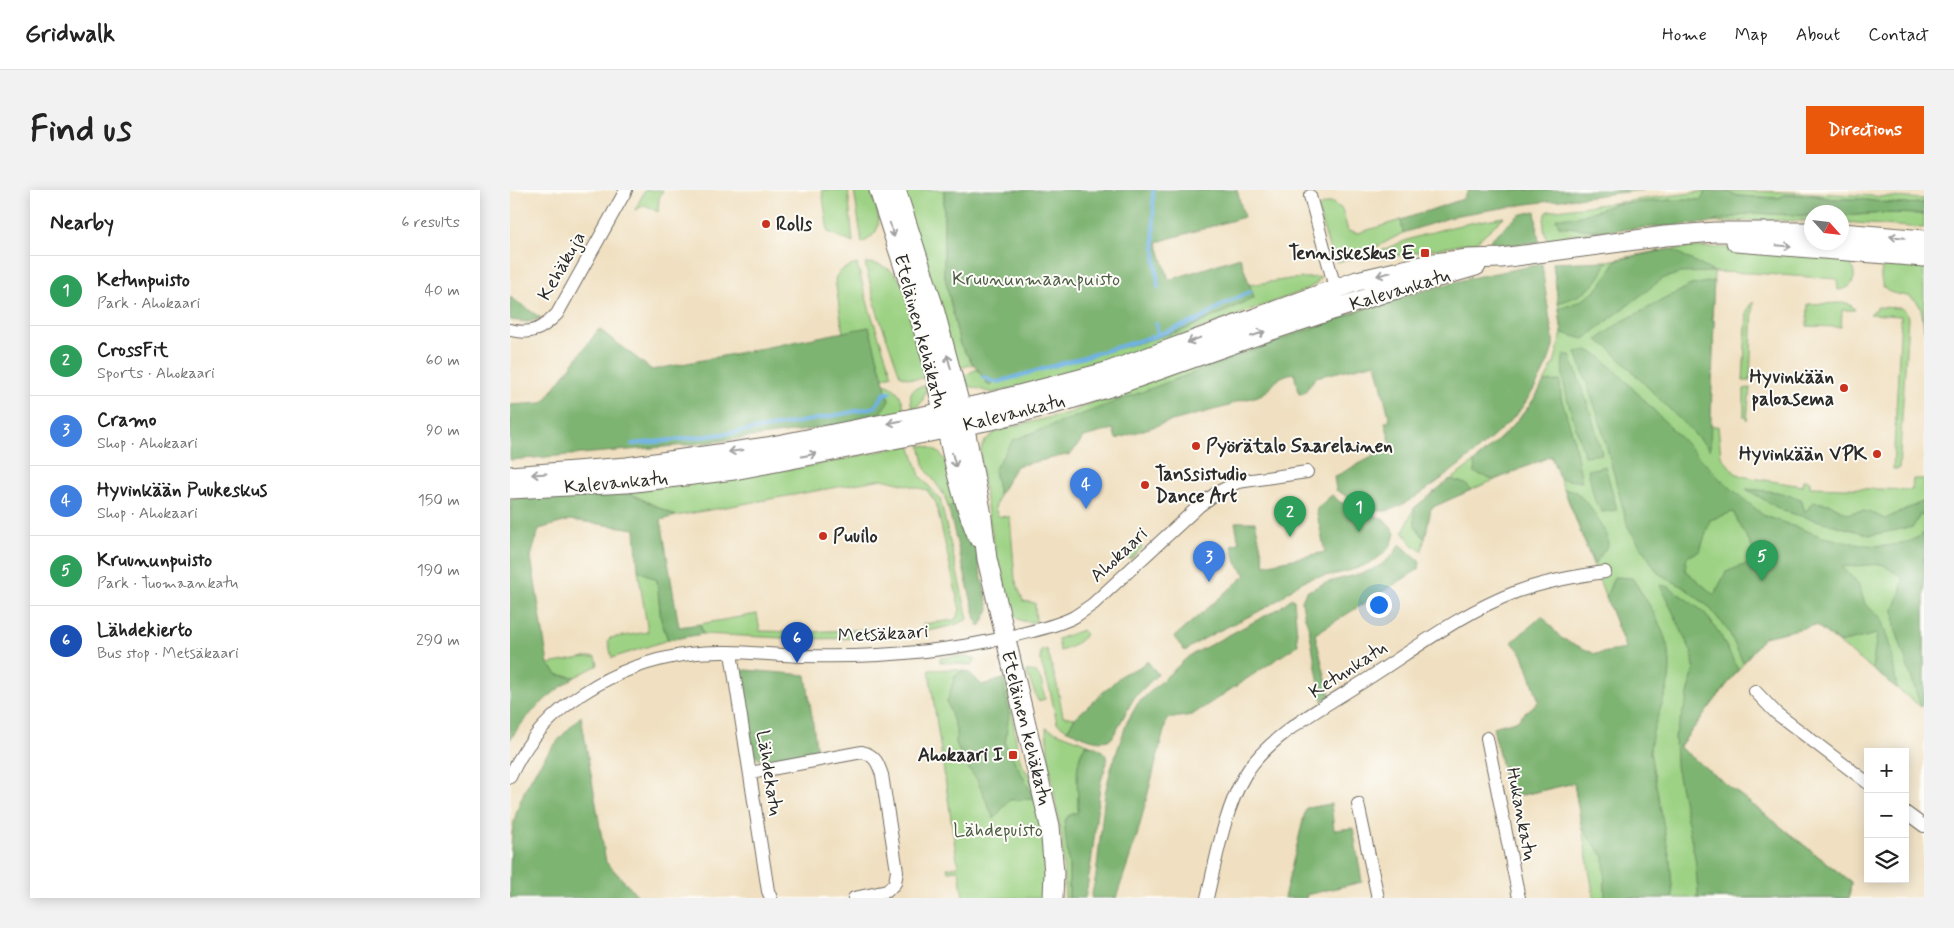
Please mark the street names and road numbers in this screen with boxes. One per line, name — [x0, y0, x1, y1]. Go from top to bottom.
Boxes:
street label: Kehäkuja — [532, 227, 593, 306]
street label: Eteläinen kehäkatu — [887, 251, 953, 411]
street label: Kalevankatu — [1347, 263, 1453, 317]
street label: Kalevankatu — [961, 388, 1067, 438]
street label: Kalevankatu — [563, 466, 669, 500]
street label: Ahokaari — [1085, 522, 1153, 588]
street label: Metsäkaari — [837, 619, 929, 649]
street label: Ketunkatu — [1304, 635, 1392, 705]
street label: Eteläinen kehäkatu — [995, 648, 1057, 808]
street label: Lähdekatu — [750, 729, 788, 817]
street label: Hukankatu — [1500, 765, 1542, 863]

